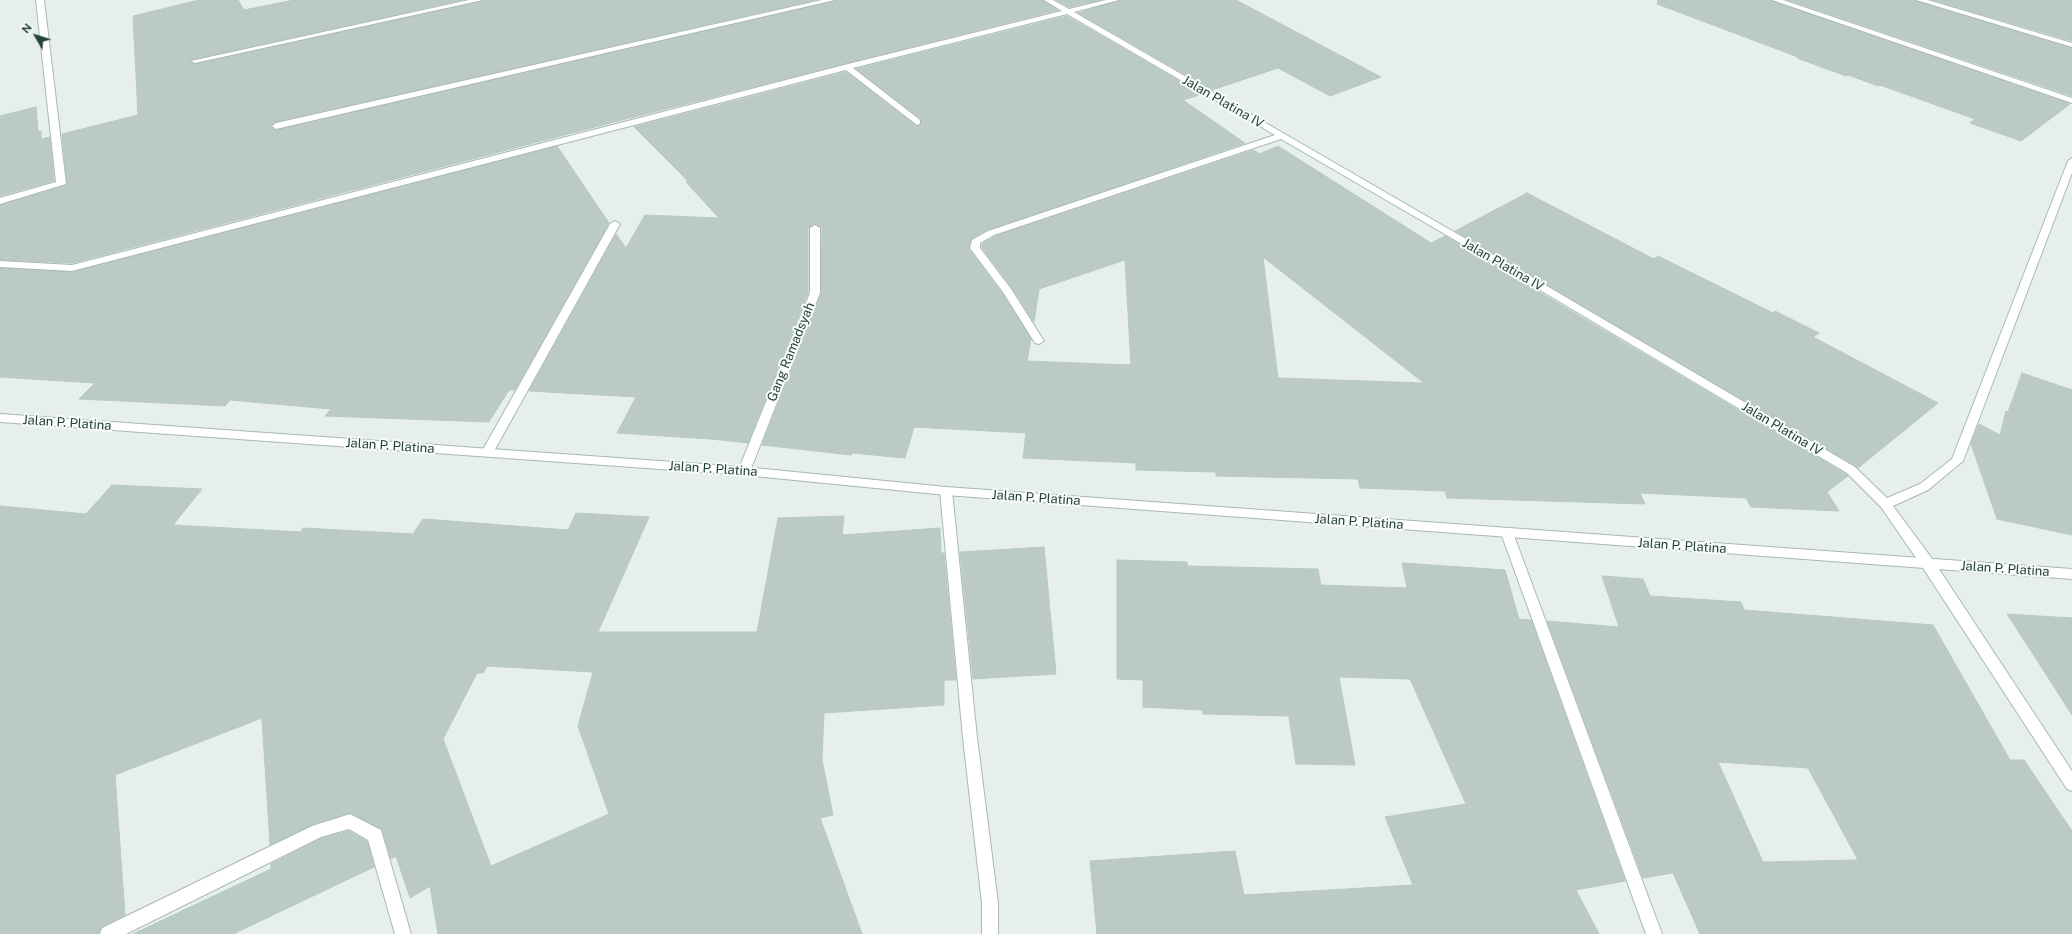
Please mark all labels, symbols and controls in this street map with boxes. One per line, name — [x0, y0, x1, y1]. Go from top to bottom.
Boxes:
north arrow — [16, 16, 56, 56]
text: N — [19, 21, 34, 36]
street label: Jalan Platina IV — [1179, 72, 1267, 132]
street label: Jalan Platina IV — [1459, 235, 1547, 295]
street label: Gang Ramadsyah — [764, 300, 818, 404]
street label: Jalan Platina IV — [1739, 399, 1825, 459]
street label: Jalan P. Platina — [22, 412, 112, 434]
street label: Jalan P. Platina — [345, 435, 435, 457]
street label: Jalan P. Platina — [668, 458, 758, 480]
street label: Jalan P. Platina — [991, 487, 1081, 509]
street label: Jalan P. Platina — [1314, 511, 1404, 533]
street label: Jalan P. Platina — [1637, 535, 1727, 557]
street label: Jalan P. Platina — [1960, 558, 2050, 580]

